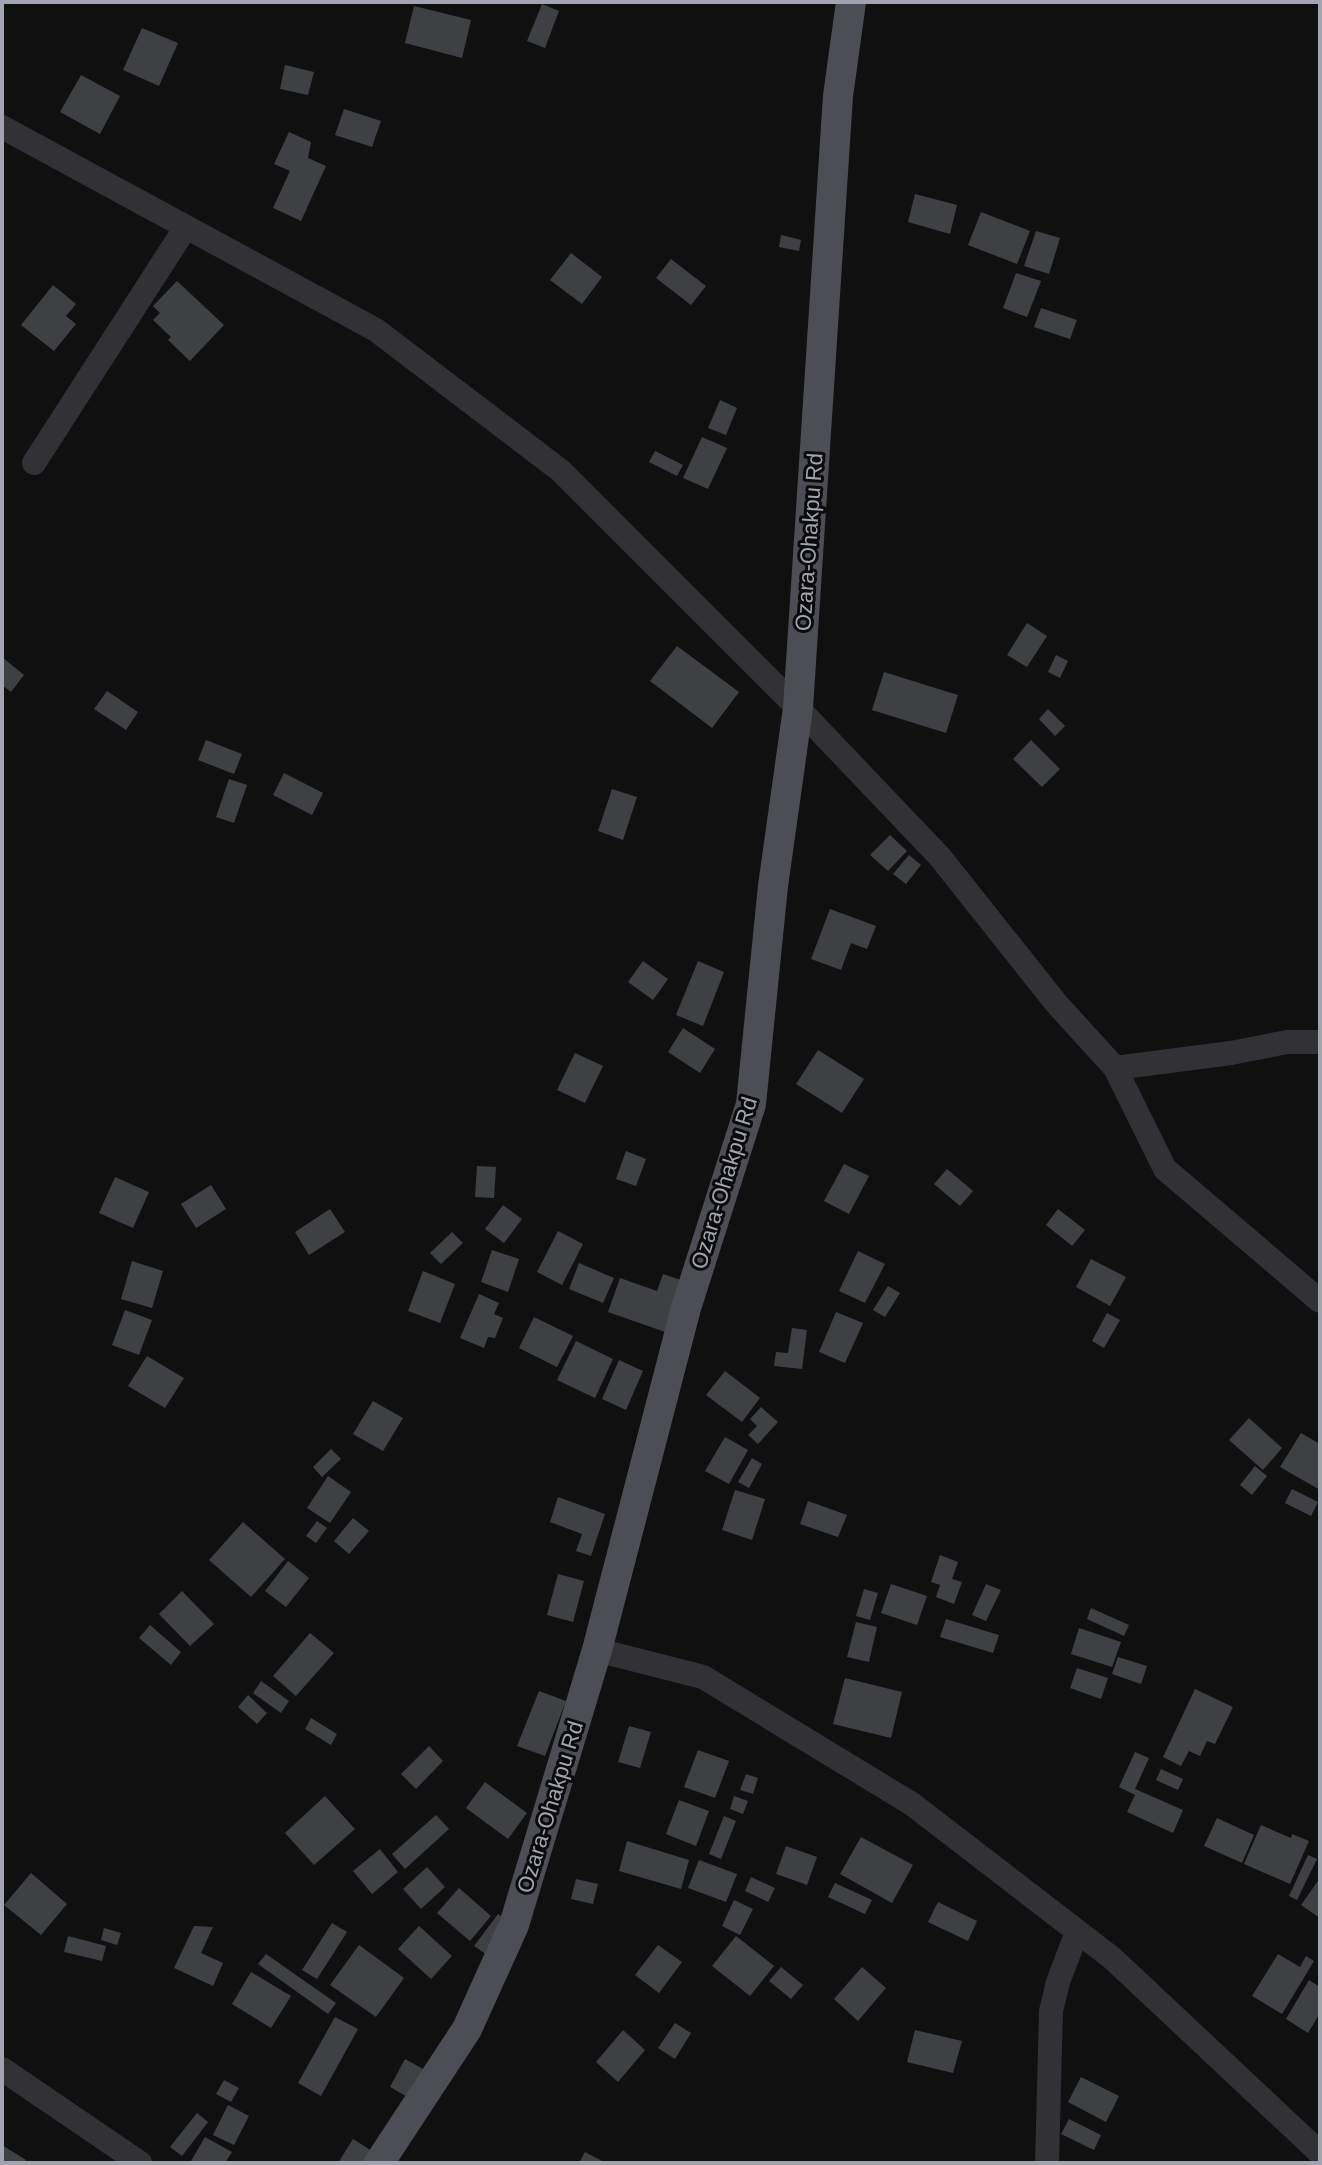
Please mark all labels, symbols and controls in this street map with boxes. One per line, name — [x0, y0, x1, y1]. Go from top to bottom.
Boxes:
street label: Ozara-Ohakpu Rd — [790, 452, 828, 632]
street label: Ozara-Ohakpu Rd — [686, 1094, 762, 1272]
street label: Ozara-Ohakpu Rd — [512, 1718, 588, 1896]

